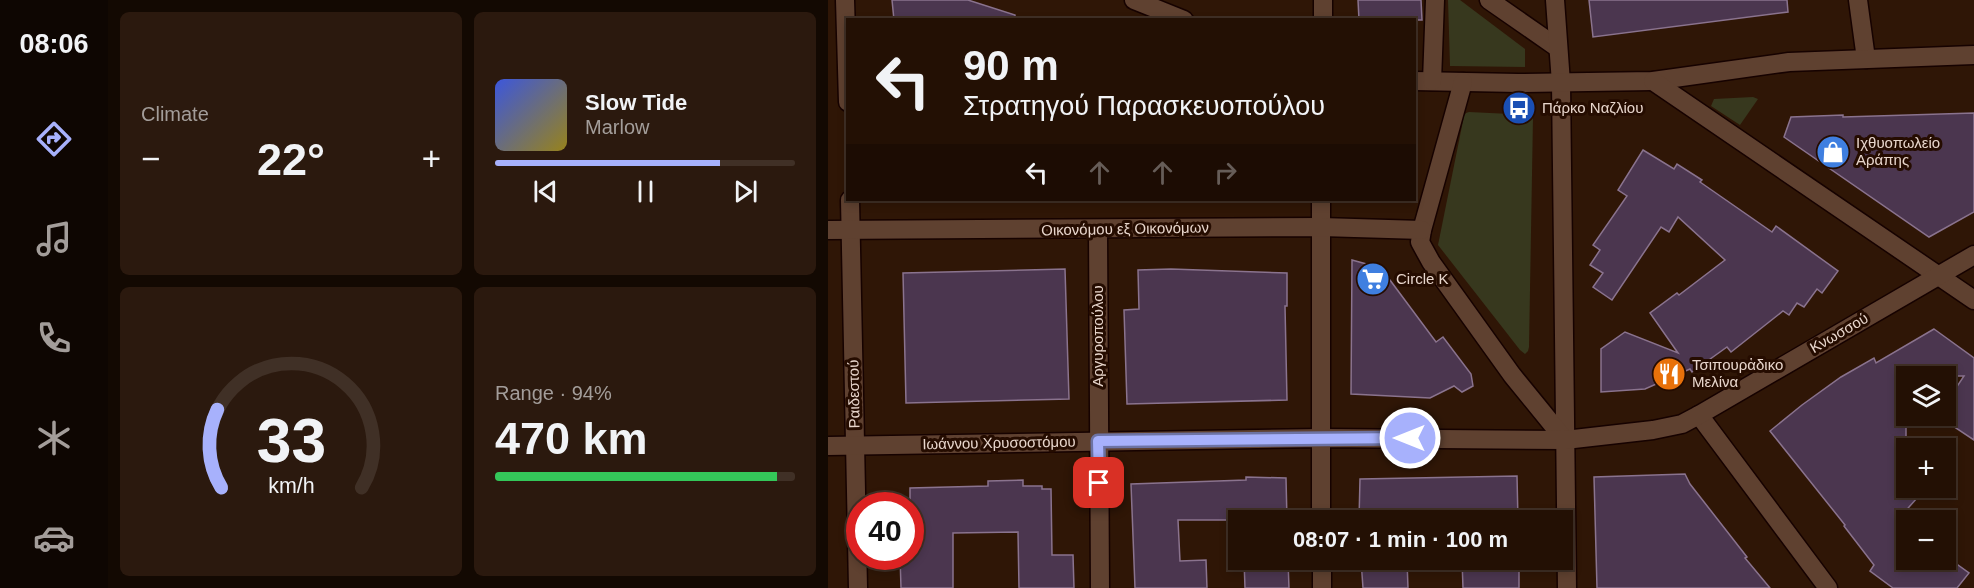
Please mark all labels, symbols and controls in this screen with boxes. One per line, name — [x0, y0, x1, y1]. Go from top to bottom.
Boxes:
text: 08:06 — [19, 29, 89, 59]
icon: left — [864, 42, 942, 120]
text: 90 m — [963, 42, 1059, 89]
text: Slow Tide — [585, 90, 687, 115]
bus stop icon: Πάρκο Ναζλίου — [1501, 90, 1537, 126]
text: Στρατηγού Παρασκευοπούλου — [963, 91, 1325, 121]
place label: Πάρκο Ναζλίου — [1542, 99, 1643, 116]
text: Climate — [141, 103, 209, 125]
text: Marlow — [585, 116, 649, 138]
icon: directions — [33, 118, 75, 160]
text: 22° — [257, 134, 325, 185]
shop icon: Ιχθυοπωλείο Αράπης — [1815, 134, 1851, 170]
place label: Ιχθυοπωλείο Αράπης — [1856, 134, 1940, 168]
text: − — [141, 140, 160, 177]
text: + — [422, 140, 441, 177]
icon: left — [1020, 156, 1053, 189]
icon: ahead — [1083, 156, 1116, 189]
icon: ahead — [1146, 156, 1179, 189]
icon: right — [1209, 156, 1242, 189]
icon: previous — [529, 175, 562, 208]
icon: pause — [629, 175, 662, 208]
icon: next — [729, 175, 762, 208]
icon: music — [33, 218, 75, 260]
street label: Οικονόμου εξ Οικονόμων — [1041, 219, 1209, 238]
supermarket icon: Circle K — [1355, 261, 1391, 297]
place label: Circle K — [1396, 270, 1449, 287]
street label: Αργυροπούλου — [1089, 285, 1106, 387]
street label: Κνωσσού — [1807, 309, 1871, 356]
icon: phone — [33, 317, 75, 359]
restaurant icon: Τσιπουρἁδικο Μελίνα — [1651, 356, 1687, 392]
place label: Τσιπουρἁδικο Μελίνα — [1692, 356, 1783, 390]
street label: Ραιδεστού — [844, 360, 863, 428]
map controls — [1896, 366, 1956, 570]
button: layers — [1896, 366, 1956, 426]
text: Range · 94% — [495, 382, 612, 404]
text: 33 — [256, 406, 326, 475]
position arrow — [1378, 406, 1442, 470]
text: 470 km — [495, 413, 648, 464]
icon: climate — [33, 417, 75, 459]
street label: Ιωάννου Χρυσοστόμου — [922, 433, 1076, 452]
button: + — [1896, 438, 1956, 498]
pin — [1073, 457, 1124, 508]
icon: arrive — [1082, 466, 1115, 499]
text: km/h — [268, 475, 314, 499]
speed limit sign: 40 — [846, 492, 924, 570]
button: − — [1896, 510, 1956, 570]
icon: car — [33, 517, 75, 559]
text: 08:07 · 1 min · 100 m — [1293, 527, 1508, 552]

